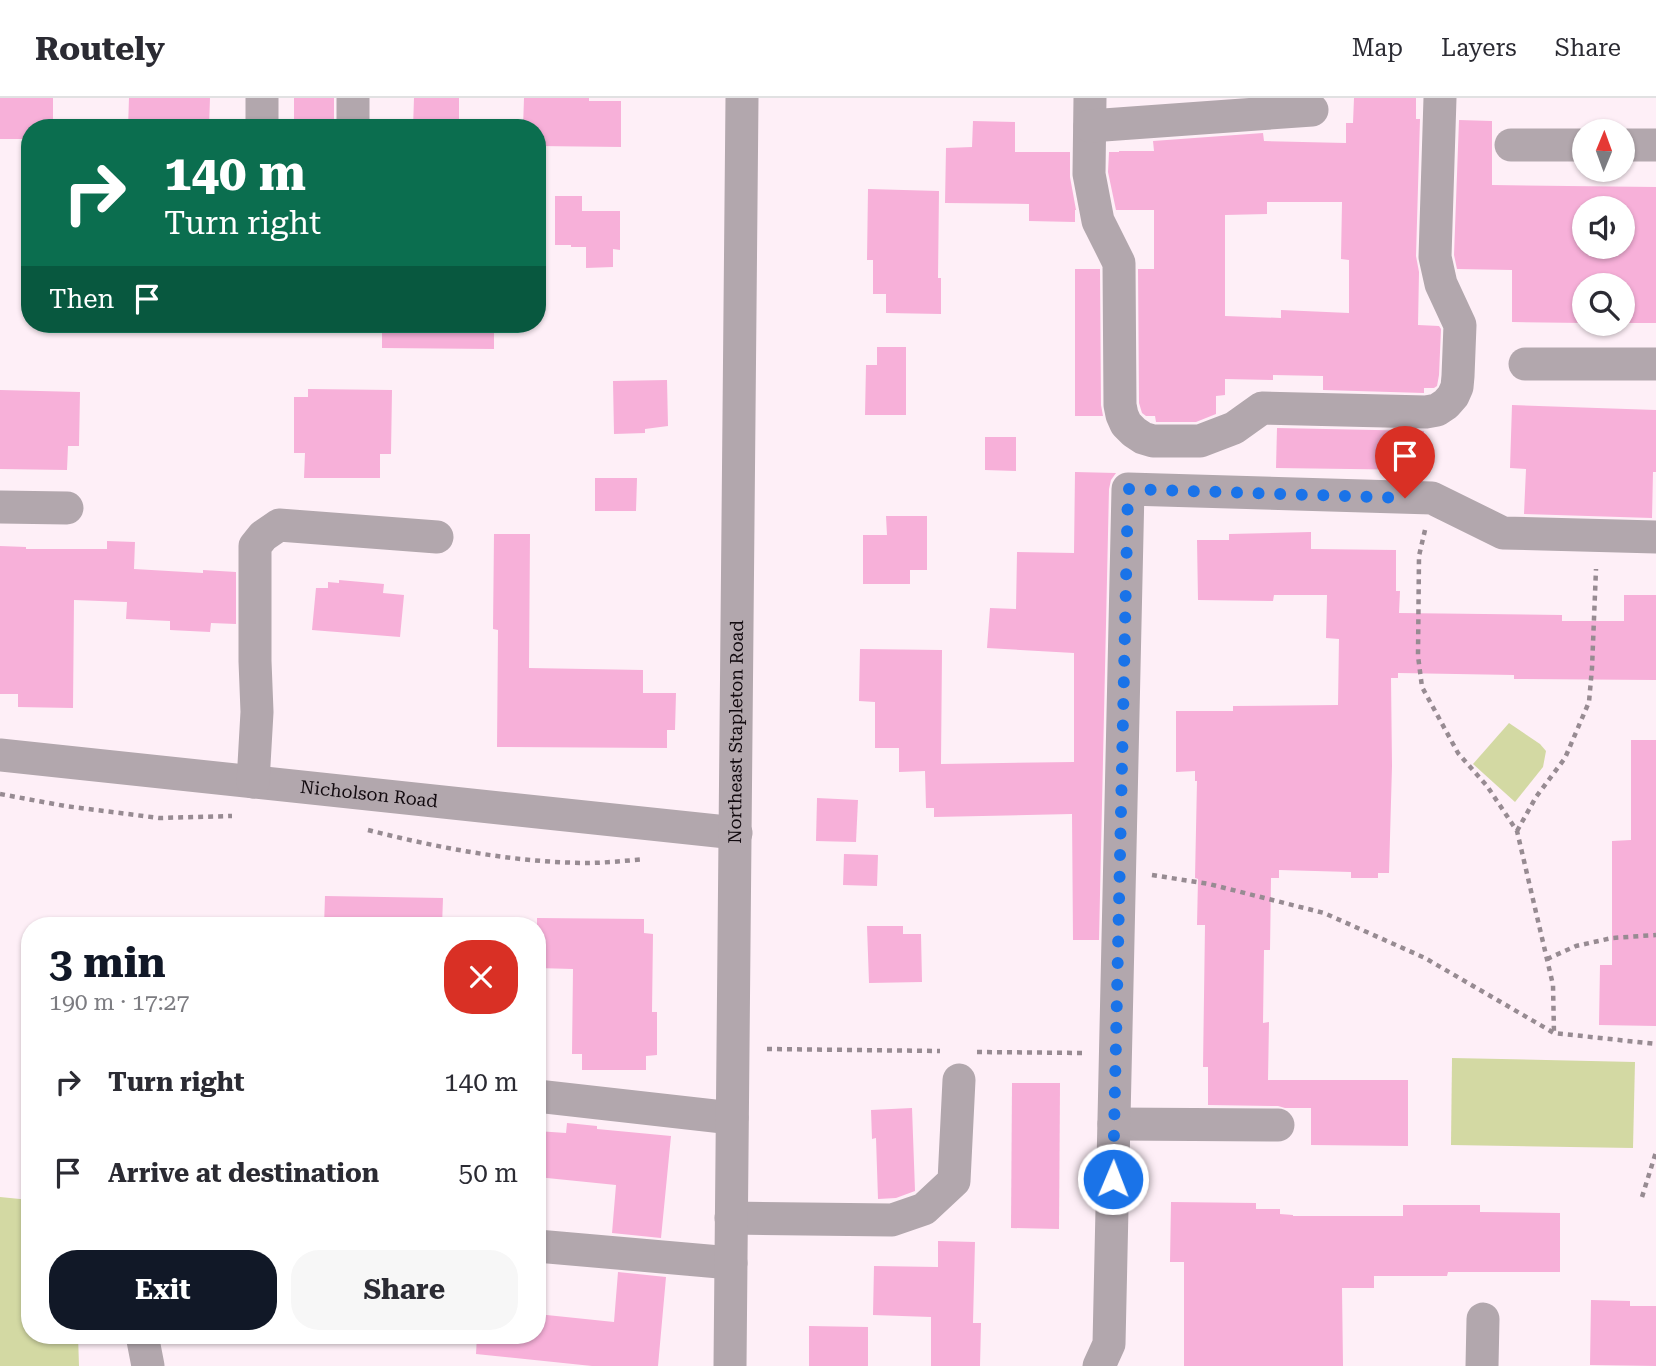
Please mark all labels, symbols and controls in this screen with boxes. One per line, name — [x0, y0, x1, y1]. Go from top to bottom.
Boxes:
text: Routely — [35, 29, 165, 68]
text: Map — [1352, 34, 1403, 62]
text: Layers — [1441, 34, 1517, 62]
text: Share — [1555, 34, 1621, 62]
north arrow — [1572, 119, 1634, 182]
map controls — [1572, 119, 1635, 336]
text: 140 m — [164, 145, 306, 202]
icon: right — [49, 147, 140, 238]
button: sound — [1572, 196, 1635, 259]
text: Turn right — [164, 204, 321, 242]
button: search — [1572, 273, 1635, 336]
icon: arrive — [128, 280, 166, 318]
text: Then — [49, 284, 114, 314]
pin — [1375, 426, 1435, 498]
icon: arrive — [1386, 437, 1424, 475]
street label: Northeast Stapleton Road — [724, 620, 747, 844]
street label: Nicholson Road — [299, 776, 439, 811]
text: 3 min — [49, 938, 166, 987]
button: close — [444, 940, 518, 1014]
text: 190 m · 17:27 — [49, 989, 189, 1016]
icon: right — [49, 1063, 87, 1101]
text: Turn right — [108, 1067, 244, 1097]
text: 140 m — [444, 1067, 518, 1097]
position arrow — [1076, 1142, 1150, 1216]
icon: arrive — [49, 1154, 87, 1192]
text: Arrive at destination — [108, 1158, 379, 1188]
text: 50 m — [459, 1158, 518, 1188]
button: Exit — [49, 1250, 277, 1330]
button: Share — [291, 1250, 518, 1330]

